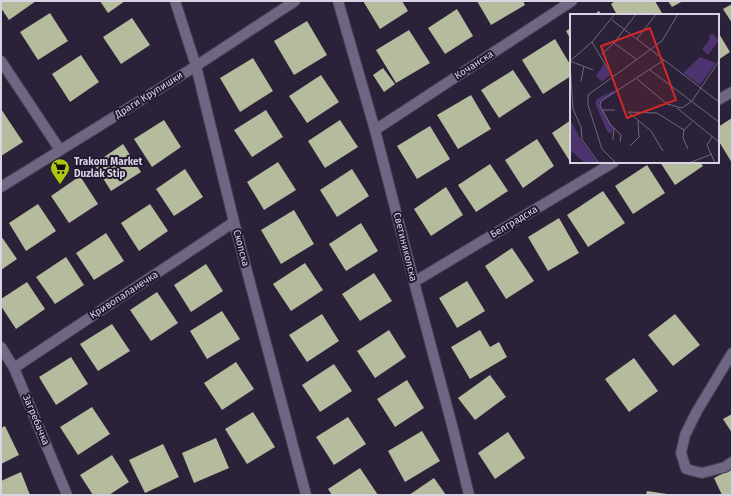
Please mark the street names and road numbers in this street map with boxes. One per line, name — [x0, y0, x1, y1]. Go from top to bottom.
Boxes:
street label: Кочанска — [452, 48, 496, 82]
street label: Драги Крупишки — [112, 69, 185, 121]
street label: Белградска — [488, 203, 540, 241]
street label: Светиниколска — [391, 211, 419, 283]
street label: Скопска — [230, 228, 252, 268]
street label: Кривопаланечка — [88, 268, 160, 322]
street label: Загребачка — [20, 393, 52, 447]

